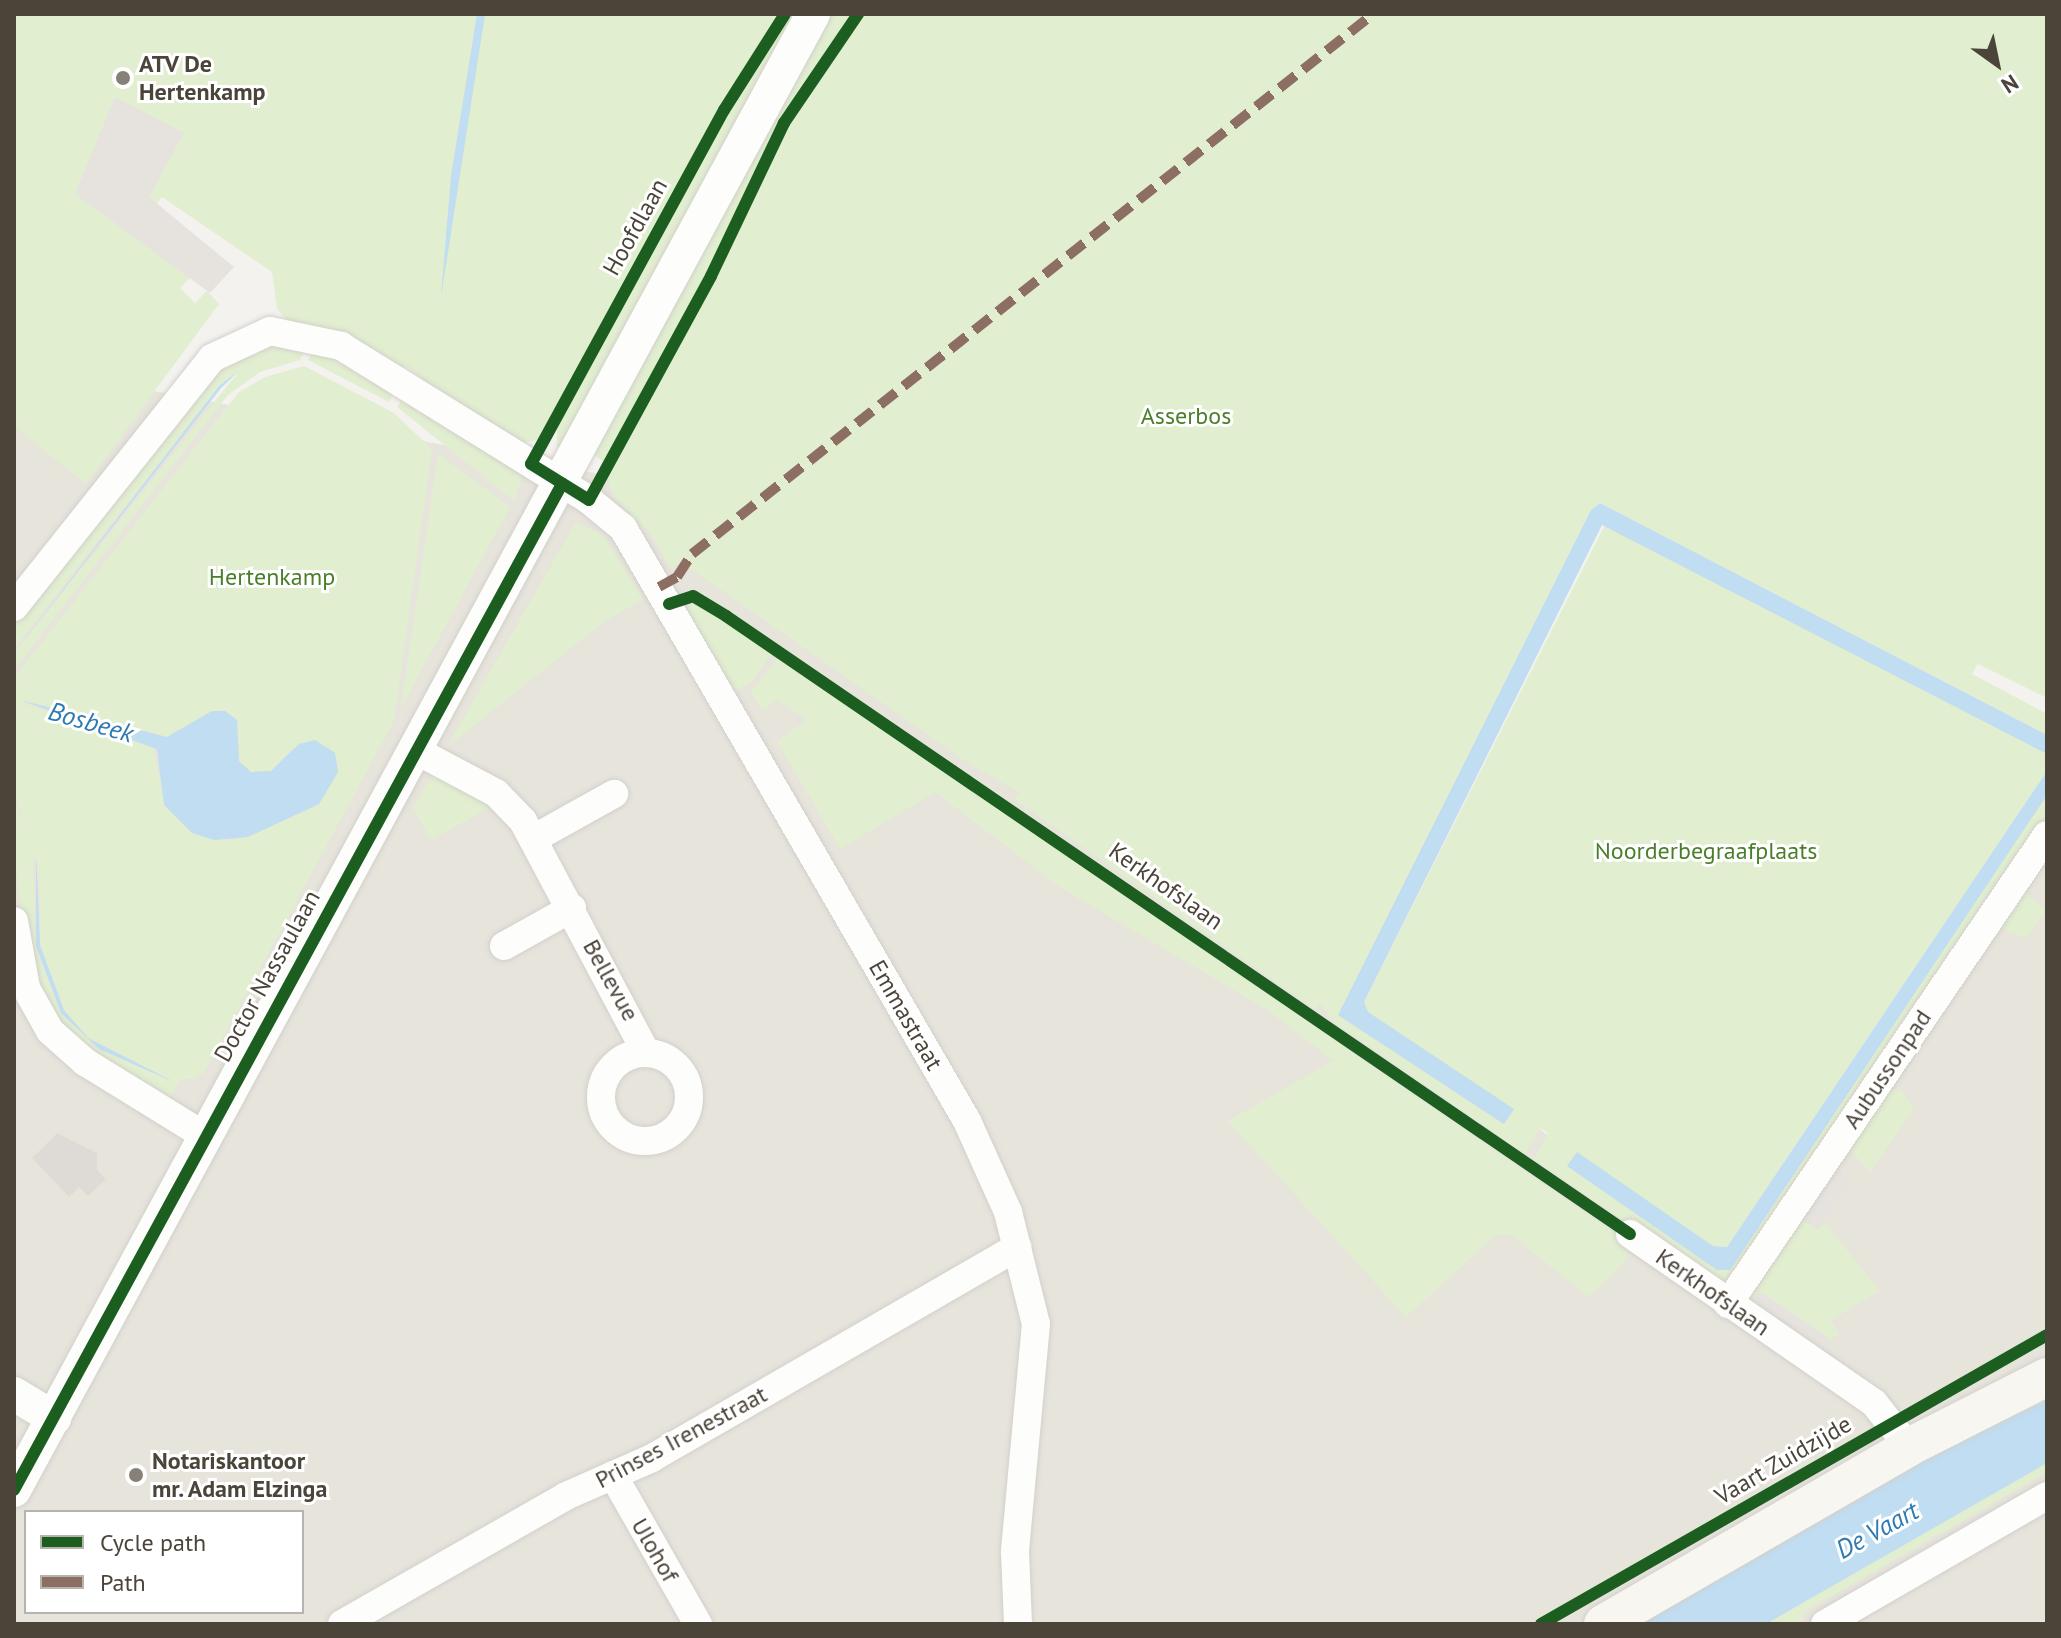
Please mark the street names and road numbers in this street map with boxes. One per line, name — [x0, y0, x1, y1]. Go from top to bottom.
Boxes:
street label: Hoofdlaan — [597, 174, 673, 280]
street label: Kerkhofslaan — [1103, 836, 1229, 936]
street label: Doctor Nassaulaan — [208, 885, 326, 1067]
street label: Bellevue — [577, 934, 645, 1026]
street label: Emmastraat — [863, 955, 949, 1075]
street label: Aubussonpad — [1837, 1004, 1937, 1134]
street label: Kerkhofslaan — [1650, 1242, 1776, 1342]
street label: Prinses Irenestraat — [590, 1380, 772, 1494]
street label: Vaart Zuidzijde — [1709, 1409, 1857, 1511]
street label: Ulohof — [625, 1513, 685, 1587]

